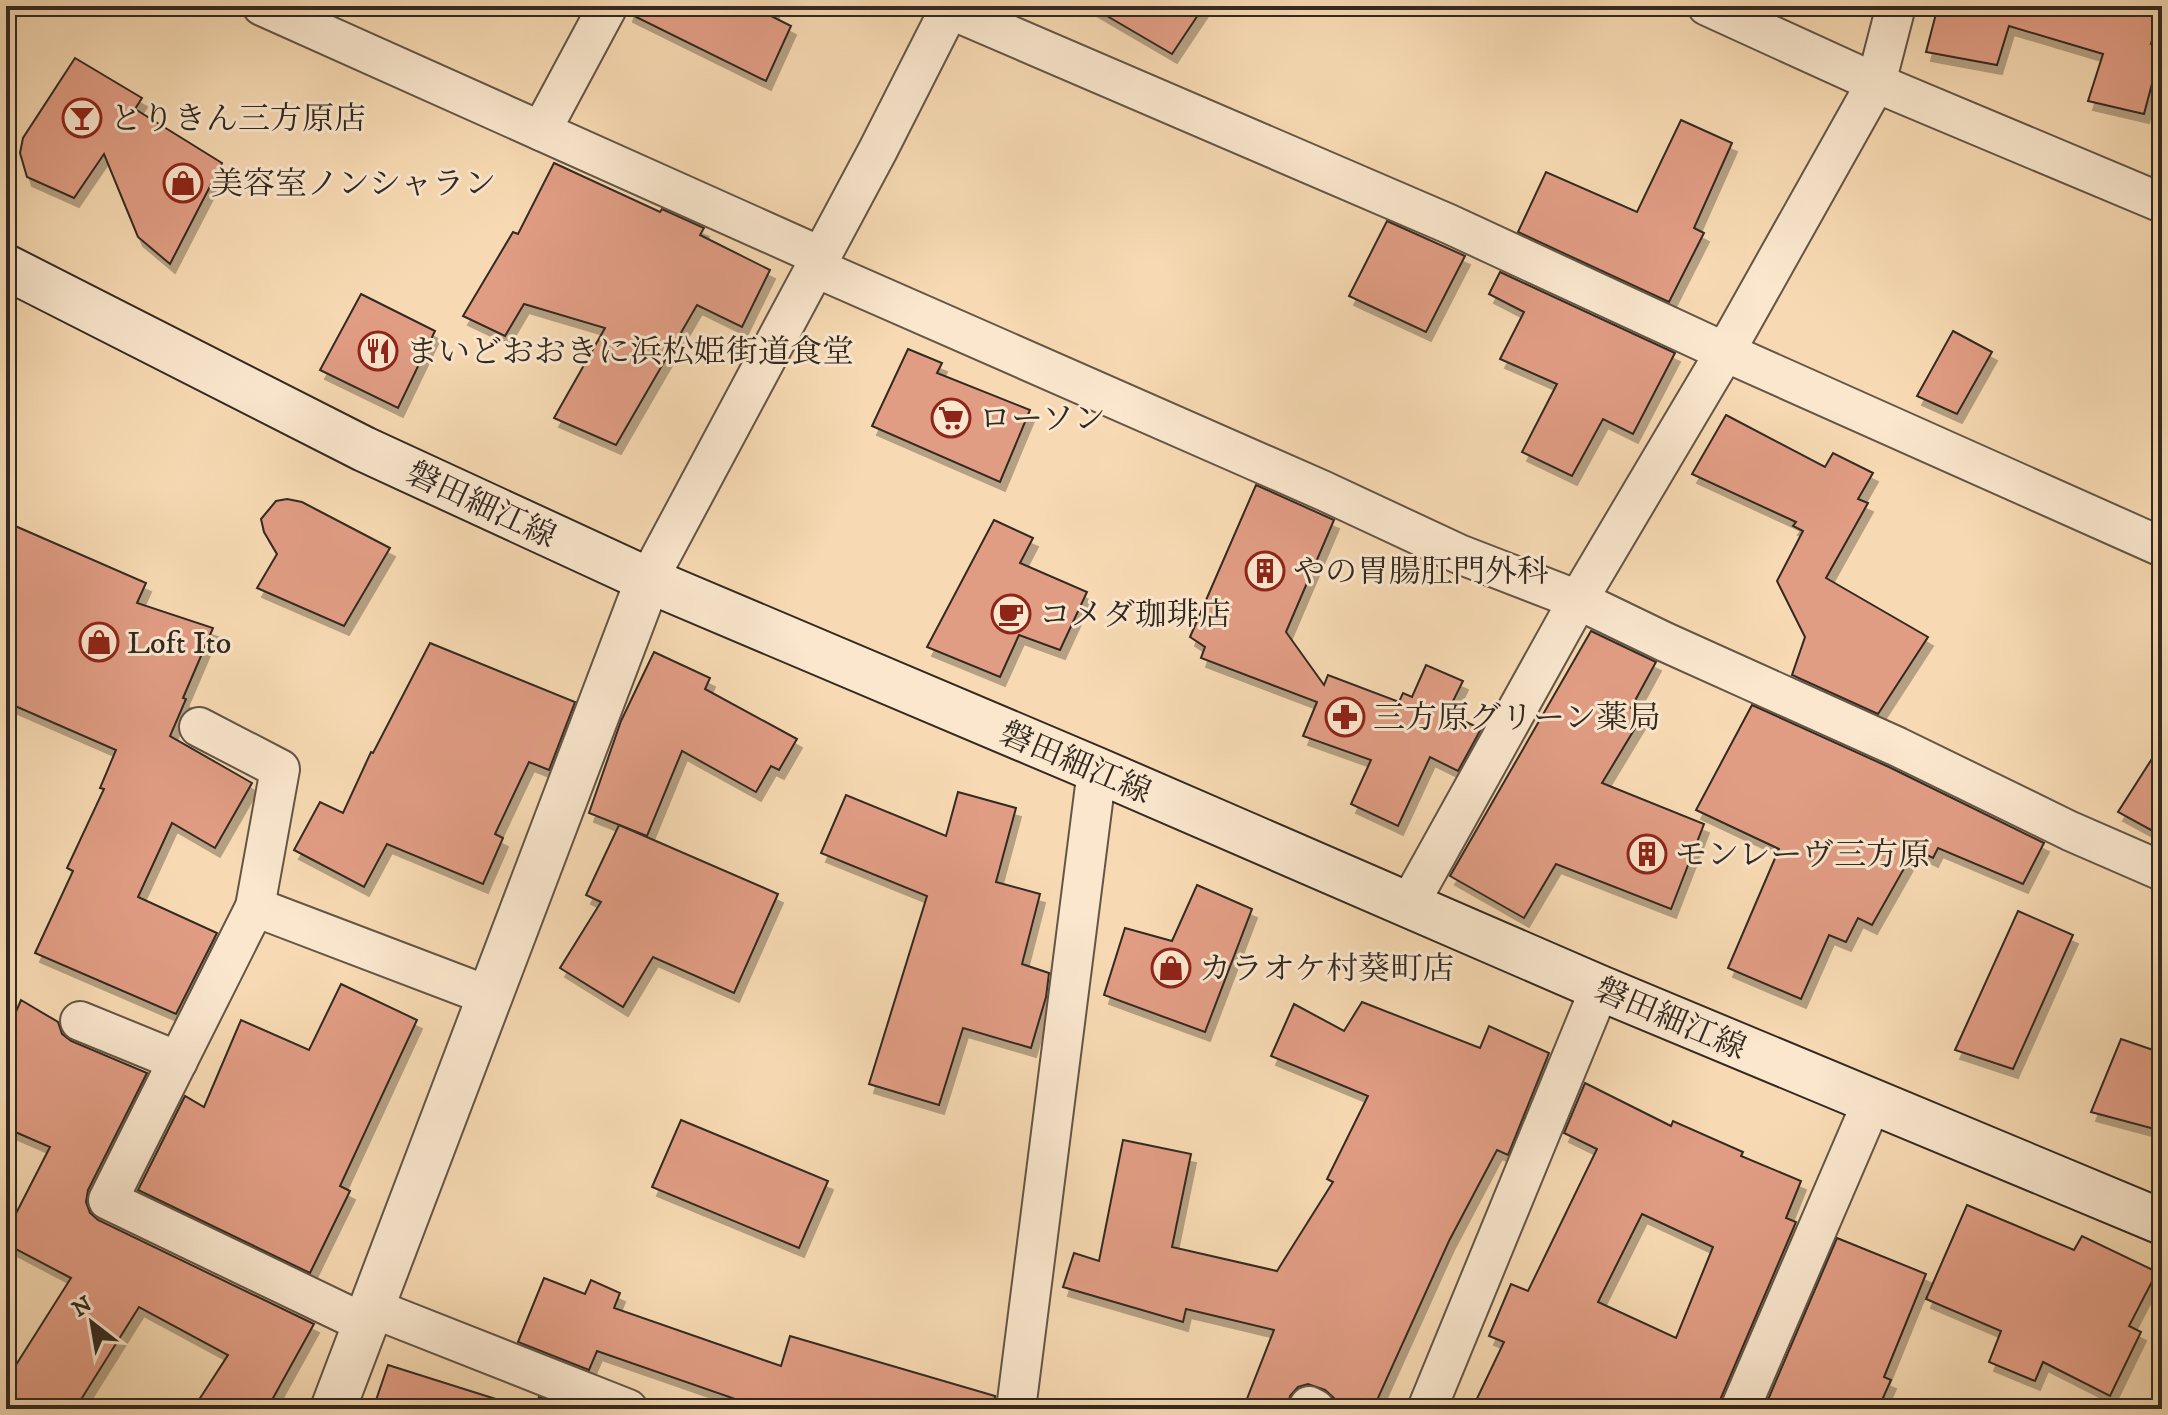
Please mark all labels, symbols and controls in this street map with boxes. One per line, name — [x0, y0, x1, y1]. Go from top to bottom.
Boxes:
bar icon: とりきん三方原店 — [61, 97, 103, 139]
place label: とりきん三方原店 — [110, 100, 366, 140]
shop icon: 美容室ノンシャラン — [162, 162, 204, 204]
place label: 美容室ノンシャラン — [211, 165, 496, 205]
restaurant icon: まいどおおきに浜松姫街道食堂 — [357, 330, 399, 372]
place label: まいどおおきに浜松姫街道食堂 — [406, 333, 854, 373]
supermarket icon: ローソン — [930, 397, 972, 439]
place label: ローソン — [979, 400, 1106, 440]
street label: 磐田細江線 — [400, 454, 562, 558]
building icon: やの胃腸肛門外科 — [1244, 550, 1286, 592]
place label: やの胃腸肛門外科 — [1293, 553, 1549, 593]
cafe icon: コメダ珈琲店 — [990, 593, 1032, 635]
place label: コメダ珈琲店 — [1039, 596, 1231, 636]
shop icon: Loft Ito — [78, 621, 120, 663]
place label: Loft Ito — [127, 624, 231, 664]
pharmacy icon: 三方原グリーン薬局 — [1324, 696, 1366, 738]
place label: 三方原グリーン薬局 — [1373, 699, 1660, 739]
street label: 磐田細江線 — [994, 714, 1157, 814]
building icon: モンレーヴ三方原 — [1626, 833, 1668, 875]
place label: モンレーヴ三方原 — [1675, 836, 1930, 876]
shop icon: カラオケ村葵町店 — [1150, 947, 1192, 989]
place label: カラオケ村葵町店 — [1199, 950, 1454, 990]
street label: 磐田細江線 — [1589, 970, 1752, 1070]
north arrow — [52, 1283, 132, 1363]
text: N — [68, 1291, 97, 1323]

